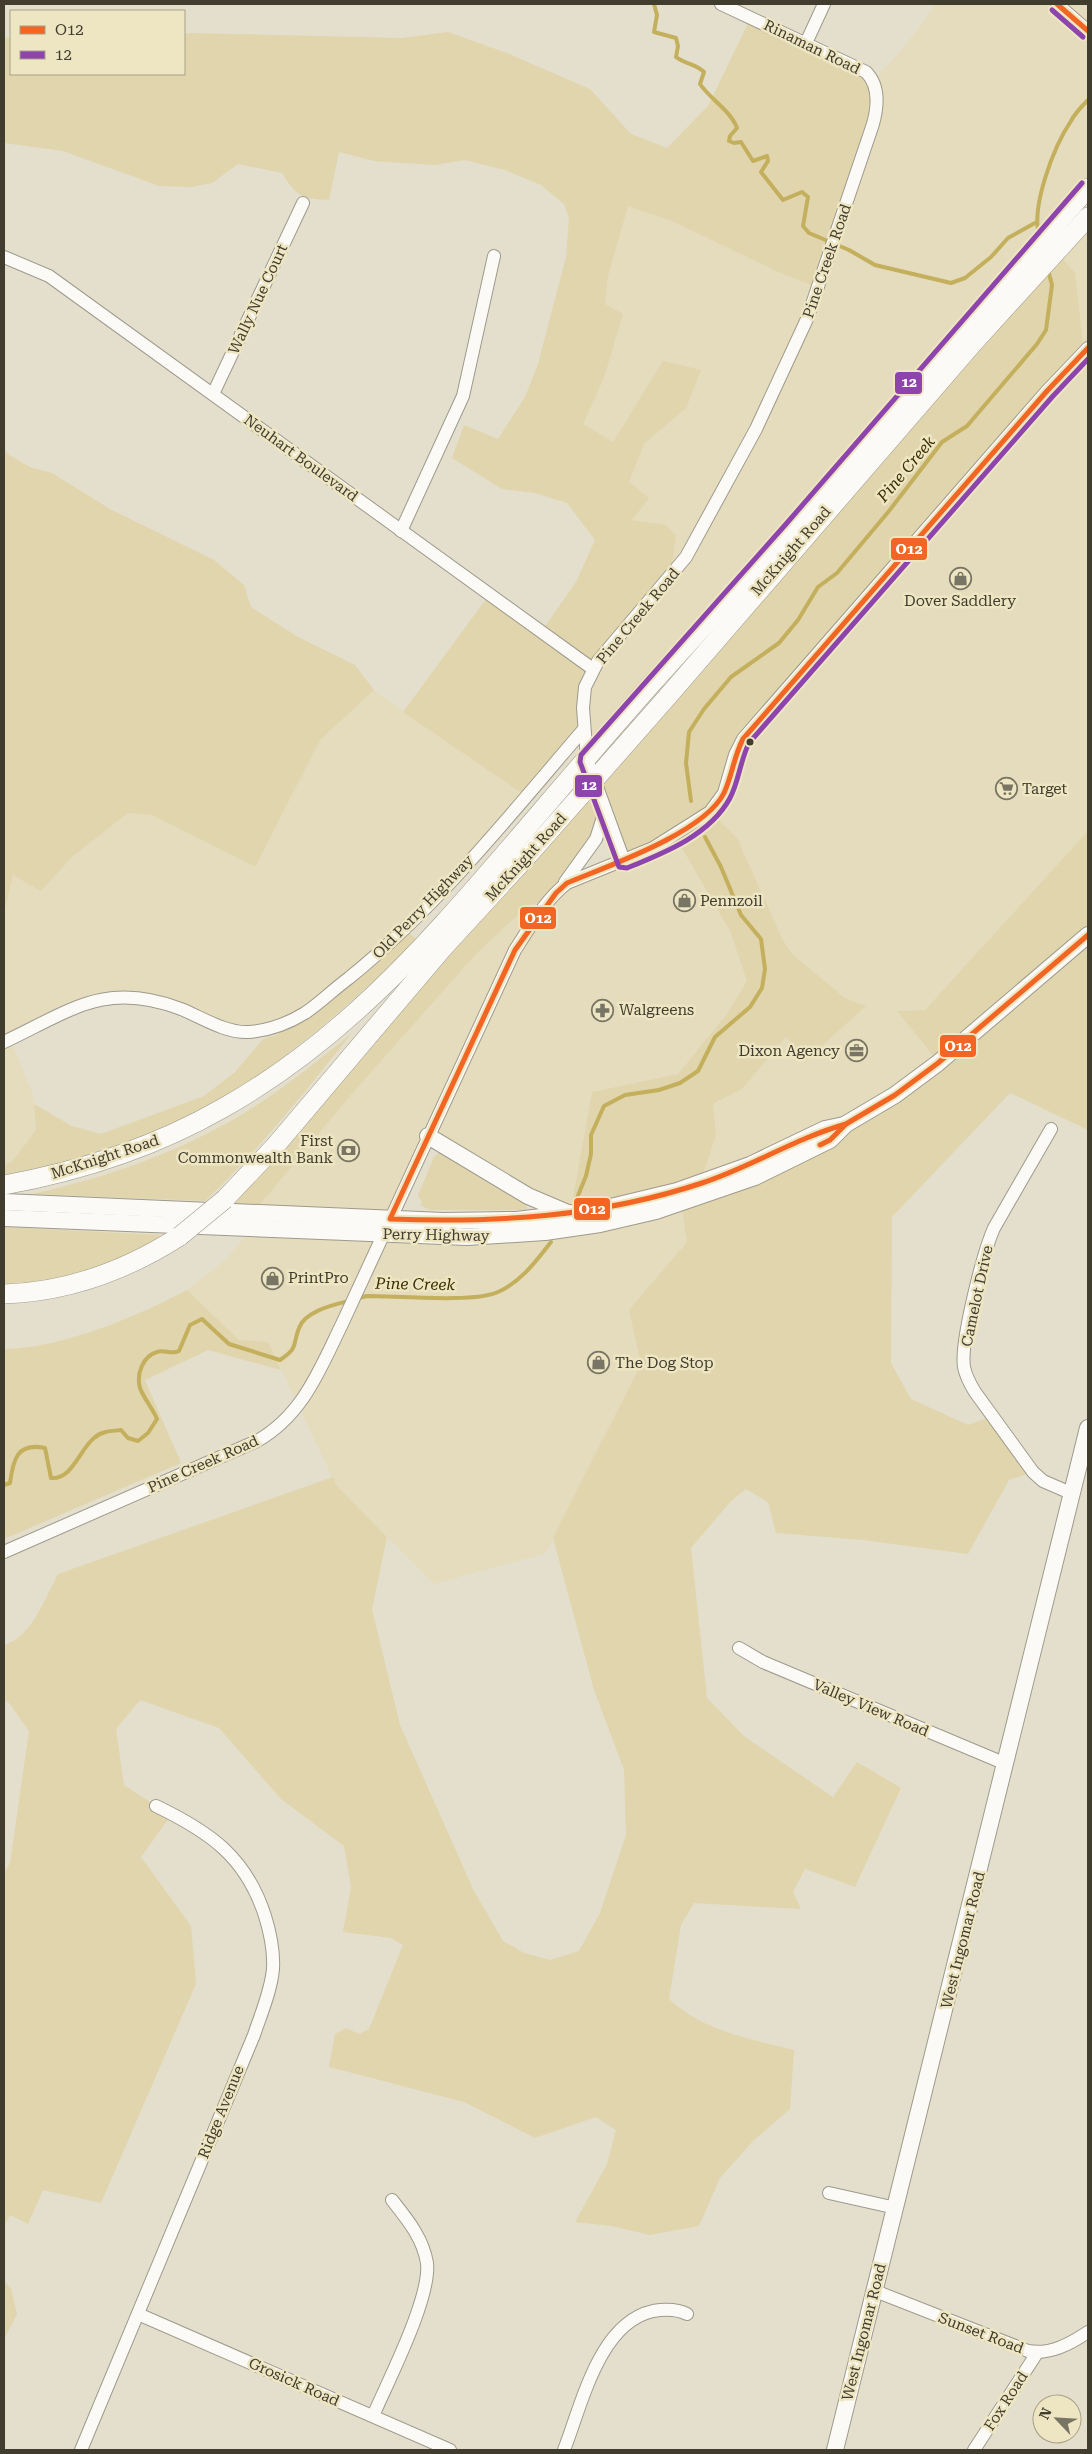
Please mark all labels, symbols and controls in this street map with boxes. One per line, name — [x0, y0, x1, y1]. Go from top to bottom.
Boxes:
legend — [10, 10, 185, 75]
street label: Rinaman Road — [761, 16, 864, 78]
text: O12 — [55, 21, 84, 39]
text: 12 — [55, 46, 72, 64]
street label: Pine Creek Road — [799, 201, 855, 320]
street label: Wally Nue Court — [225, 241, 292, 357]
line badge: 12 — [894, 371, 923, 395]
text: 12 — [901, 374, 917, 390]
street label: Neuhart Boulevard — [240, 411, 362, 506]
water label: Pine Creek — [872, 432, 939, 507]
street label: McKnight Road — [747, 502, 835, 599]
line badge: O12 — [890, 537, 928, 561]
text: O12 — [896, 541, 923, 557]
street label: Pine Creek Road — [593, 564, 684, 668]
shop icon: Dover Saddlery — [948, 566, 972, 590]
place label: Dover Saddlery — [904, 592, 1016, 610]
unlabelled marker — [745, 737, 755, 747]
line badge: 12 — [574, 774, 603, 798]
text: 12 — [581, 777, 597, 793]
supermarket icon: Target — [994, 777, 1018, 801]
place label: Target — [1022, 780, 1068, 798]
street label: McKnight Road — [482, 809, 571, 905]
street label: Old Perry Highway — [369, 851, 477, 963]
shop icon: Pennzoil — [672, 889, 696, 913]
place label: Pennzoil — [700, 892, 763, 910]
line badge: O12 — [519, 906, 557, 930]
text: O12 — [525, 910, 552, 926]
pharmacy icon: Walgreens — [591, 998, 615, 1022]
place label: Walgreens — [619, 1001, 694, 1019]
line badge: O12 — [939, 1034, 977, 1058]
text: O12 — [945, 1038, 972, 1054]
office icon: Dixon Agency — [844, 1039, 868, 1063]
place label: Dixon Agency — [738, 1042, 840, 1060]
street label: McKnight Road — [49, 1131, 162, 1183]
place label: First Commonwealth Bank — [178, 1132, 333, 1167]
bank icon: First Commonwealth Bank — [337, 1138, 361, 1162]
line badge: O12 — [573, 1197, 611, 1221]
text: O12 — [579, 1201, 606, 1217]
street label: Perry Highway — [382, 1225, 490, 1245]
street label: Camelot Drive — [957, 1244, 997, 1348]
shop icon: PrintPro — [260, 1266, 284, 1290]
place label: PrintPro — [288, 1269, 349, 1287]
water label: Pine Creek — [374, 1274, 455, 1294]
shop icon: The Dog Stop — [587, 1351, 611, 1375]
place label: The Dog Stop — [615, 1354, 714, 1372]
street label: Pine Creek Road — [145, 1431, 262, 1497]
street label: Valley View Road — [810, 1675, 932, 1741]
street label: West Ingomar Road — [937, 1869, 989, 2010]
street label: Ridge Avenue — [194, 2063, 248, 2161]
street label: West Ingomar Road — [838, 2261, 890, 2402]
street label: Sunset Road — [936, 2308, 1027, 2358]
street label: Grosick Road — [246, 2354, 343, 2410]
street label: Fox Road — [980, 2368, 1032, 2434]
north arrow — [1032, 2394, 1082, 2444]
text: N — [1036, 2405, 1055, 2422]

